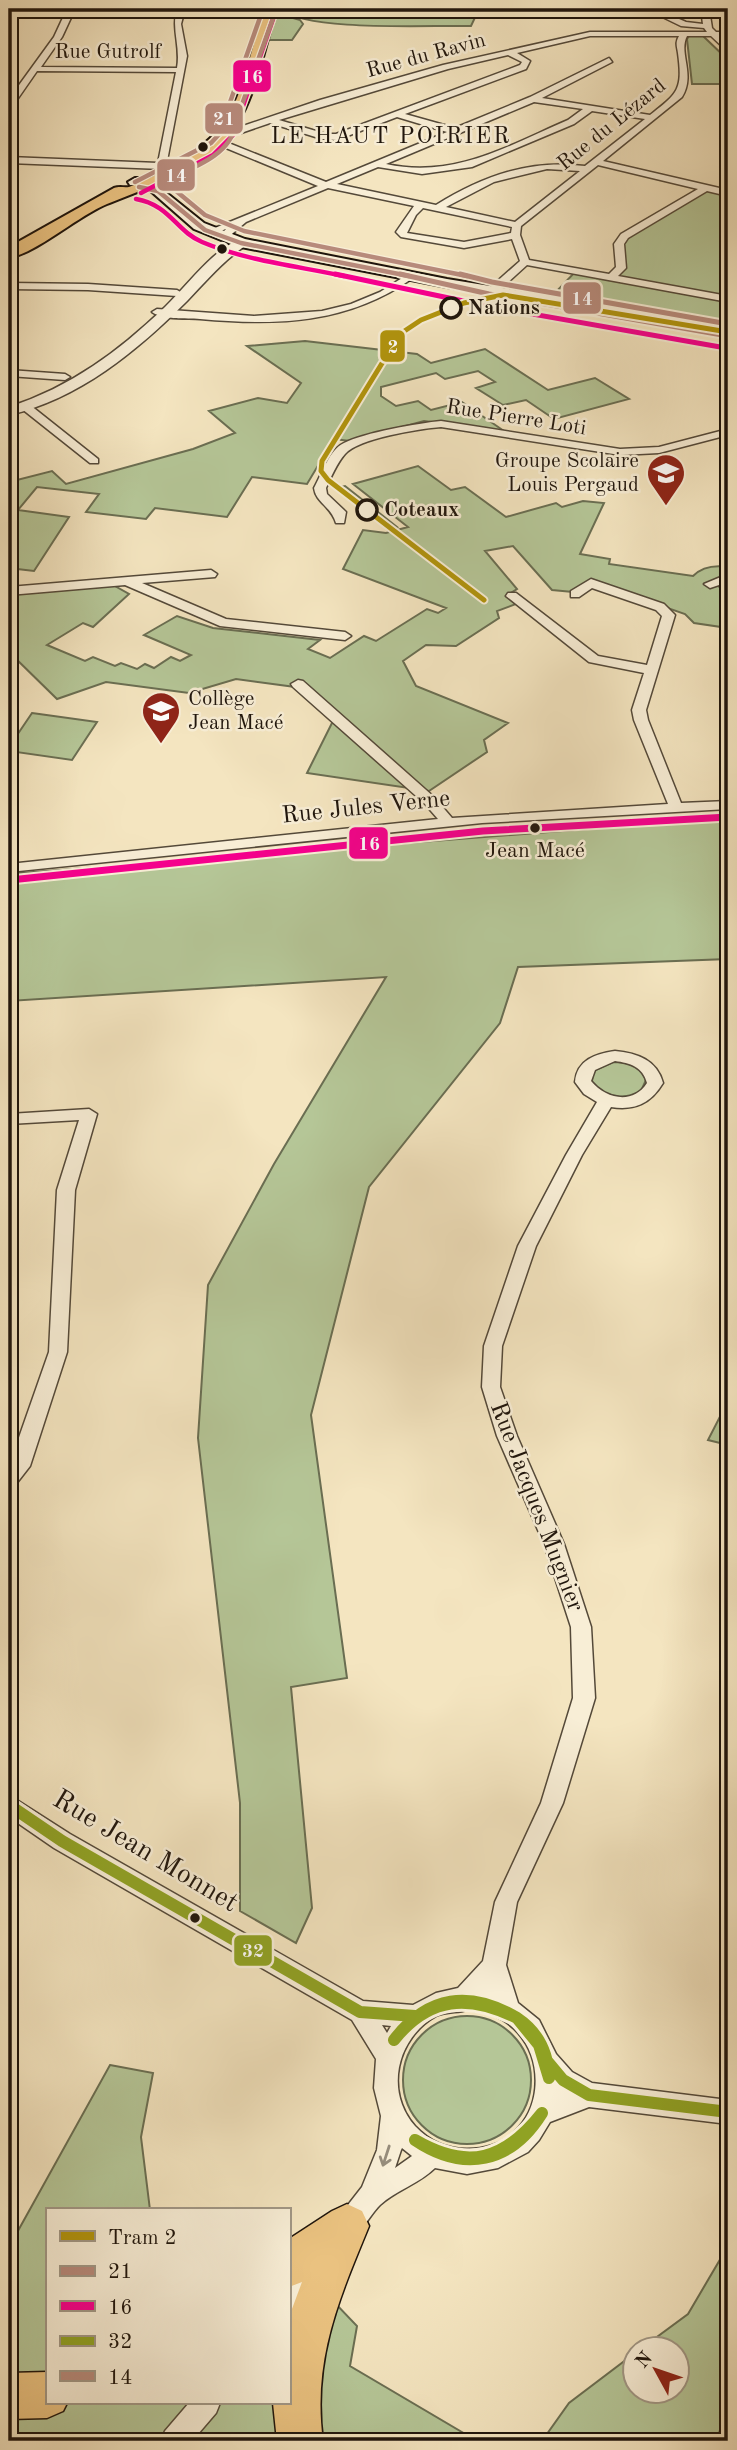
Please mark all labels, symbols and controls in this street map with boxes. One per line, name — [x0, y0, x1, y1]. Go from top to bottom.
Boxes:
street label: Rue du Ravin — [364, 30, 488, 82]
street label: Rue Gutrolf — [54, 42, 163, 63]
line badge: 16 — [232, 59, 272, 93]
text: 16 — [241, 69, 263, 88]
street label: Rue du Lézard — [554, 75, 670, 175]
line badge: 21 — [204, 102, 244, 135]
text: 21 — [213, 111, 235, 130]
district label: LE HAUT POIRIER — [270, 125, 512, 148]
unlabelled marker — [196, 140, 210, 154]
line badge: 14 — [156, 158, 196, 192]
text: 14 — [165, 168, 187, 187]
unlabelled marker — [215, 242, 229, 256]
line badge: 14 — [562, 281, 602, 315]
text: 14 — [571, 291, 593, 310]
marker: Nations — [440, 297, 462, 319]
place label: Nations — [468, 298, 540, 319]
line badge: 2 — [379, 329, 406, 363]
text: 2 — [387, 339, 399, 358]
street label: Rue Pierre Loti — [444, 397, 588, 439]
place label: Groupe Scolaire Louis Pergaud — [495, 451, 639, 496]
school or university icon: Groupe Scolaire Louis Pergaud — [645, 452, 687, 507]
marker: Coteaux — [356, 499, 378, 521]
place label: Coteaux — [384, 500, 459, 521]
place label: Collège Jean Macé — [188, 689, 283, 734]
school or university icon: Collège Jean Macé — [140, 690, 182, 745]
street label: Rue Jules Verne — [281, 787, 451, 829]
marker: Jean Macé — [528, 821, 542, 835]
line badge: 16 — [348, 826, 389, 860]
text: 16 — [358, 836, 380, 855]
place label: Jean Macé — [485, 840, 585, 862]
street label: Rue Jacques Mugnier — [485, 1399, 587, 1615]
street label: Rue Jean Monnet — [47, 1786, 243, 1918]
unlabelled marker — [188, 1911, 202, 1925]
line badge: 32 — [233, 1934, 273, 1967]
text: 32 — [242, 1943, 264, 1962]
one-way arrow — [378, 2145, 391, 2167]
legend — [46, 2208, 290, 2404]
text: Tram 2 — [108, 2228, 177, 2249]
text: 21 — [108, 2262, 132, 2283]
text: 16 — [108, 2298, 132, 2319]
text: 32 — [108, 2332, 132, 2353]
north arrow — [622, 2334, 692, 2404]
text: N — [633, 2349, 657, 2372]
text: 14 — [108, 2368, 132, 2389]

